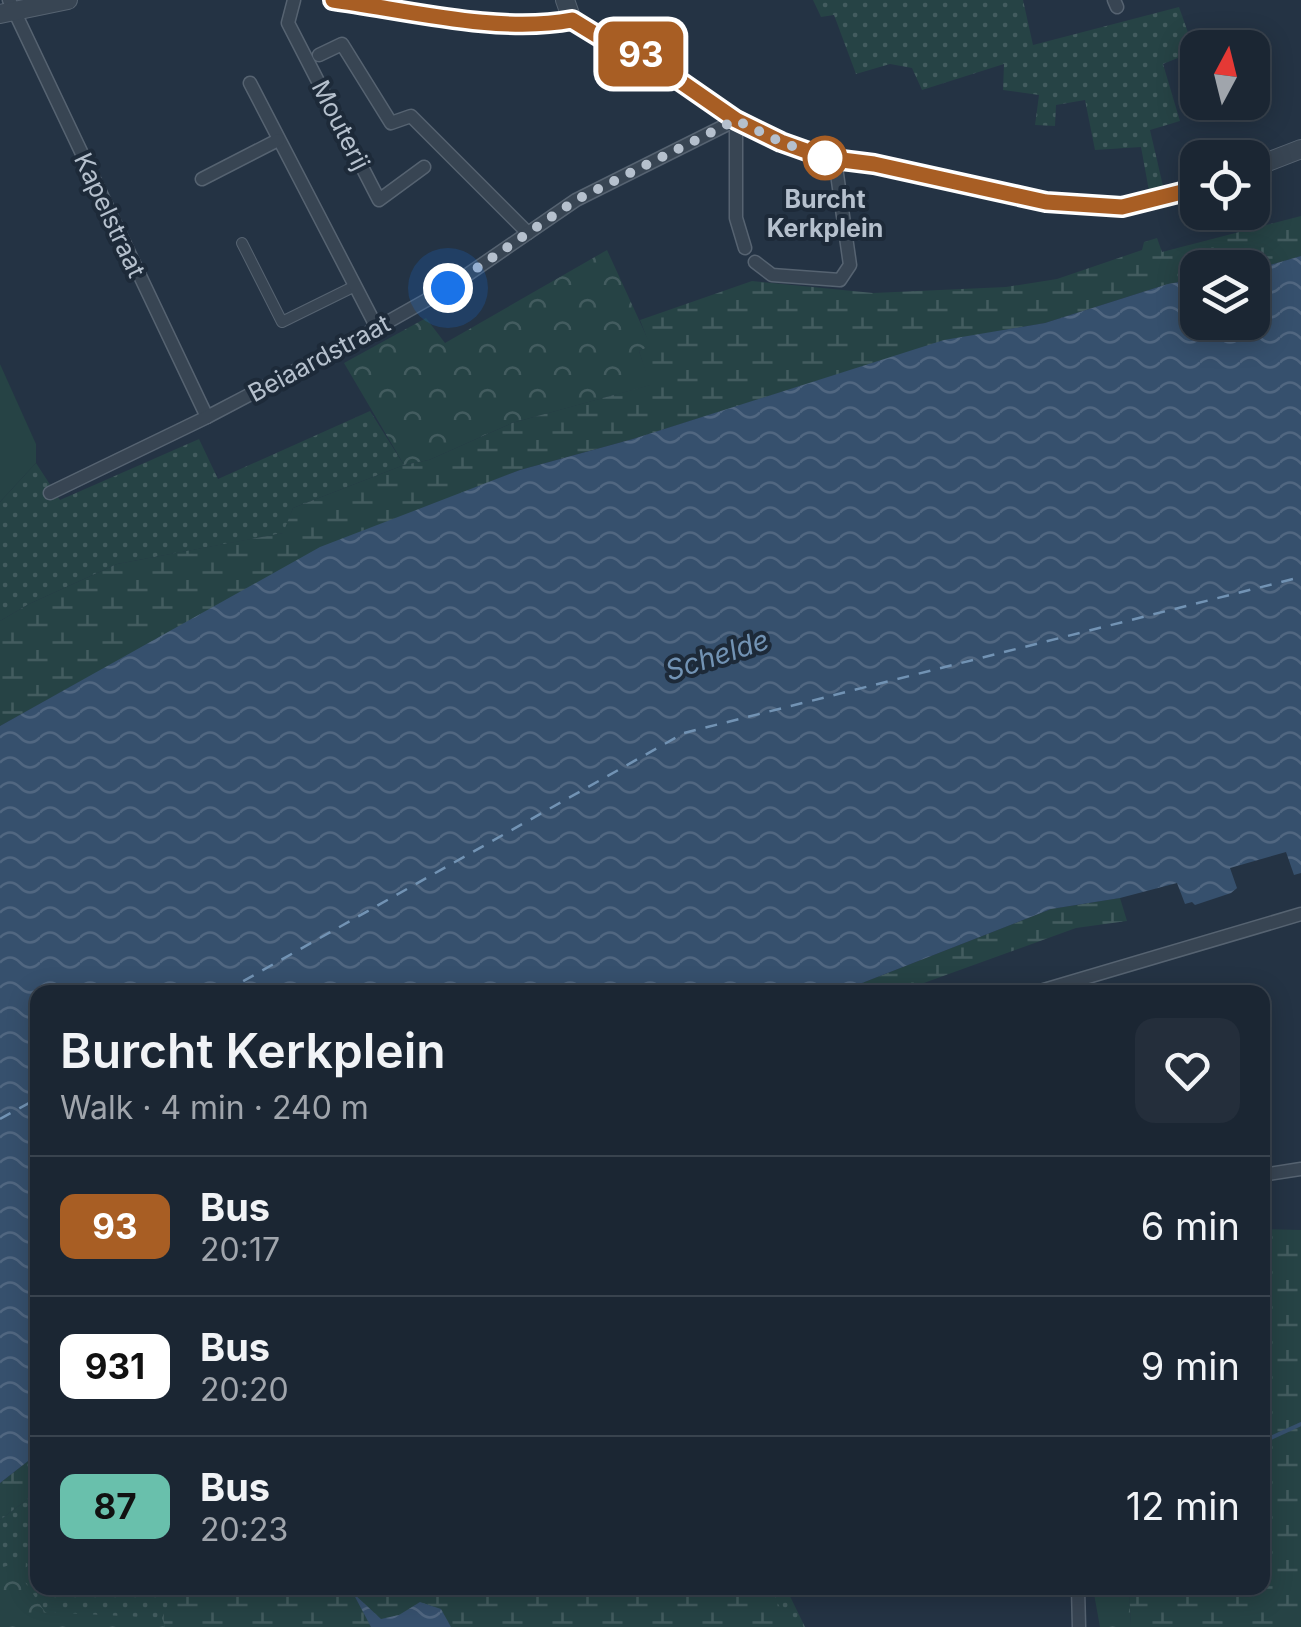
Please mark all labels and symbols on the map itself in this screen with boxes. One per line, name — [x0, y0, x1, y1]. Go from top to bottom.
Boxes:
line badge: 93 — [596, 22, 686, 86]
north arrow — [1180, 30, 1270, 120]
street label: Mouterij — [306, 75, 376, 175]
marker: Burcht Kerkplein — [804, 137, 846, 179]
street label: Kapelstraat — [68, 148, 152, 282]
place label: Burcht Kerkplein — [767, 184, 883, 243]
your location — [423, 263, 473, 313]
street label: Beiaardstraat — [243, 308, 395, 408]
water label: Schelde — [661, 622, 773, 688]

